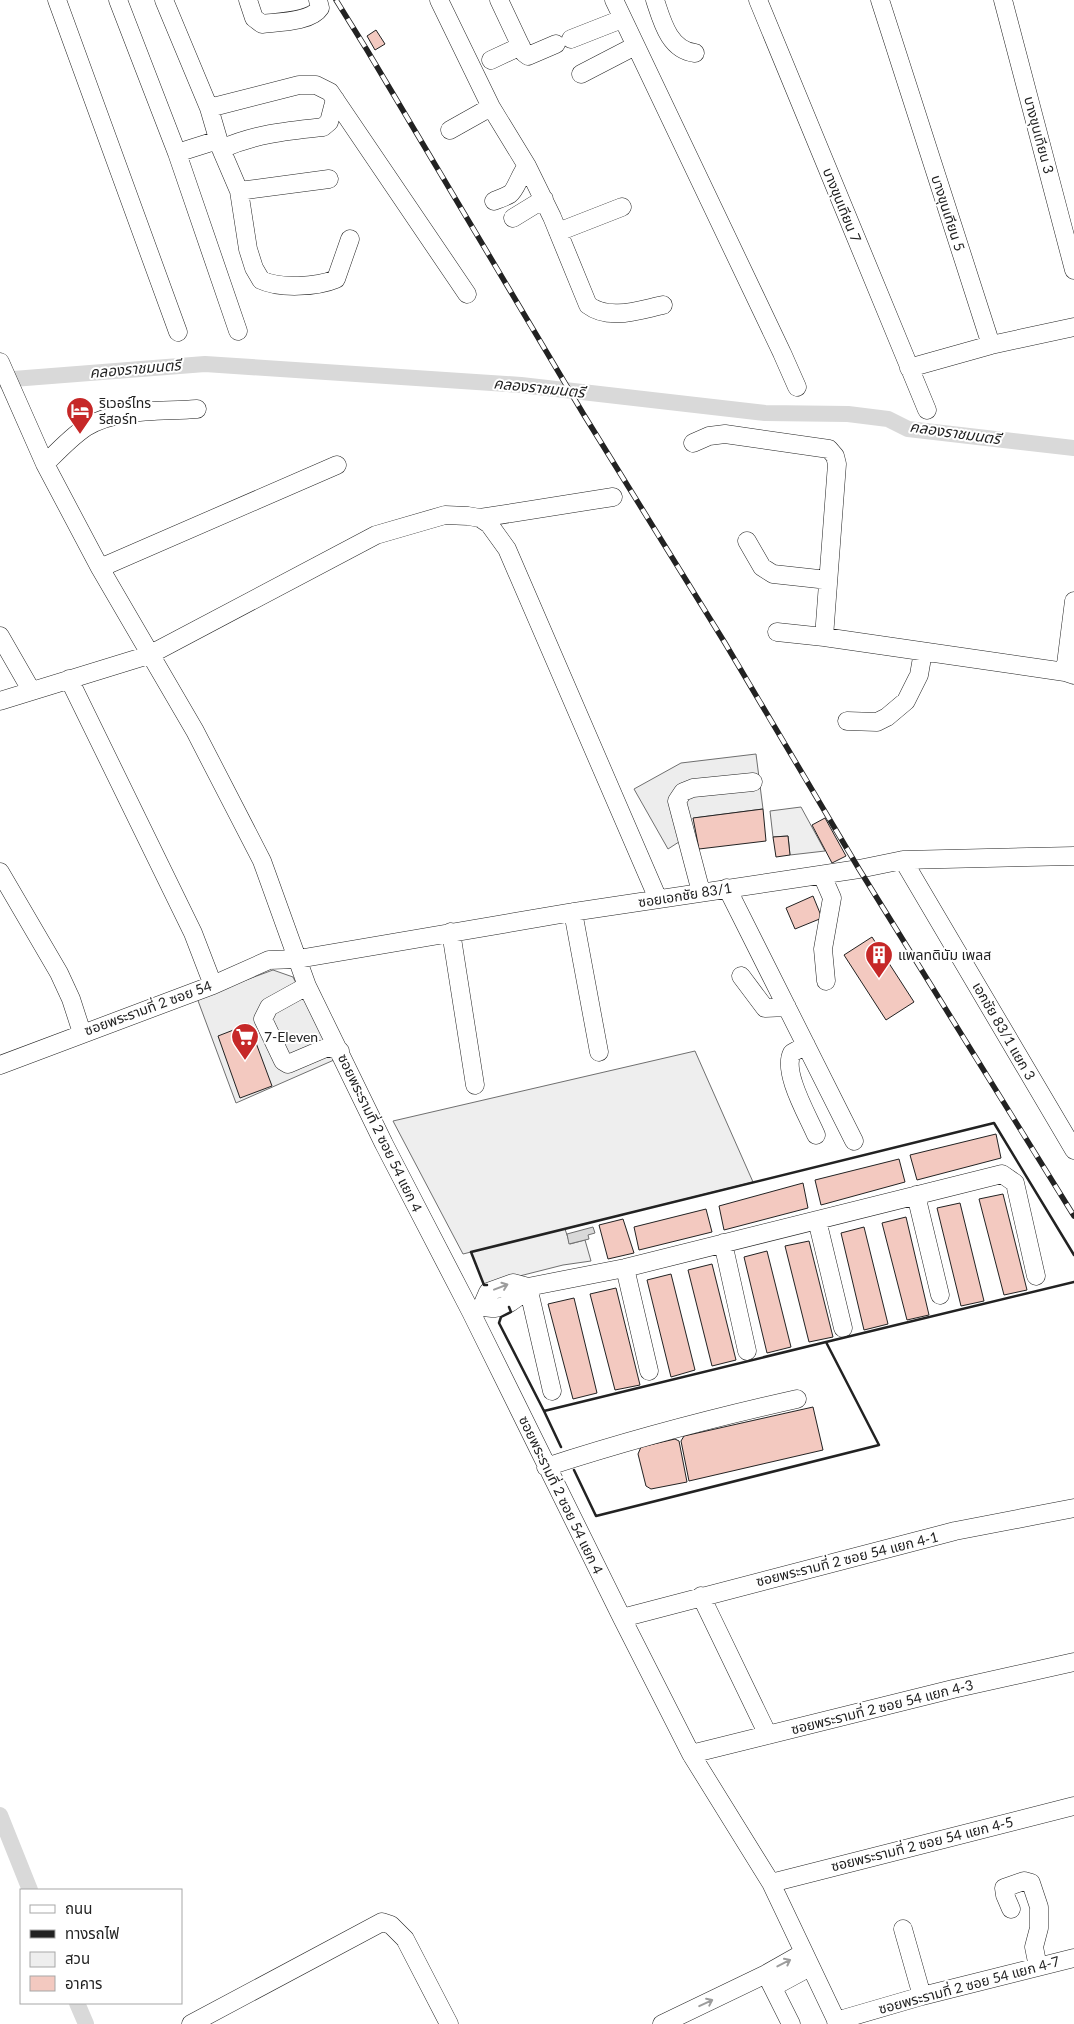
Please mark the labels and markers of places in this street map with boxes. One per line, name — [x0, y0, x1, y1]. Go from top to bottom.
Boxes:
place label: ริเวอร์ไทร รีสอร์ท — [99, 394, 151, 427]
hotel icon: ริเวอร์ไทร รีสอร์ท — [65, 396, 95, 435]
building icon: แพลทตินัม เพลส — [864, 940, 894, 979]
place label: แพลทตินัม เพลส — [898, 946, 991, 963]
supermarket icon: 7-Eleven — [230, 1022, 260, 1061]
place label: 7-Eleven — [264, 1028, 318, 1045]

